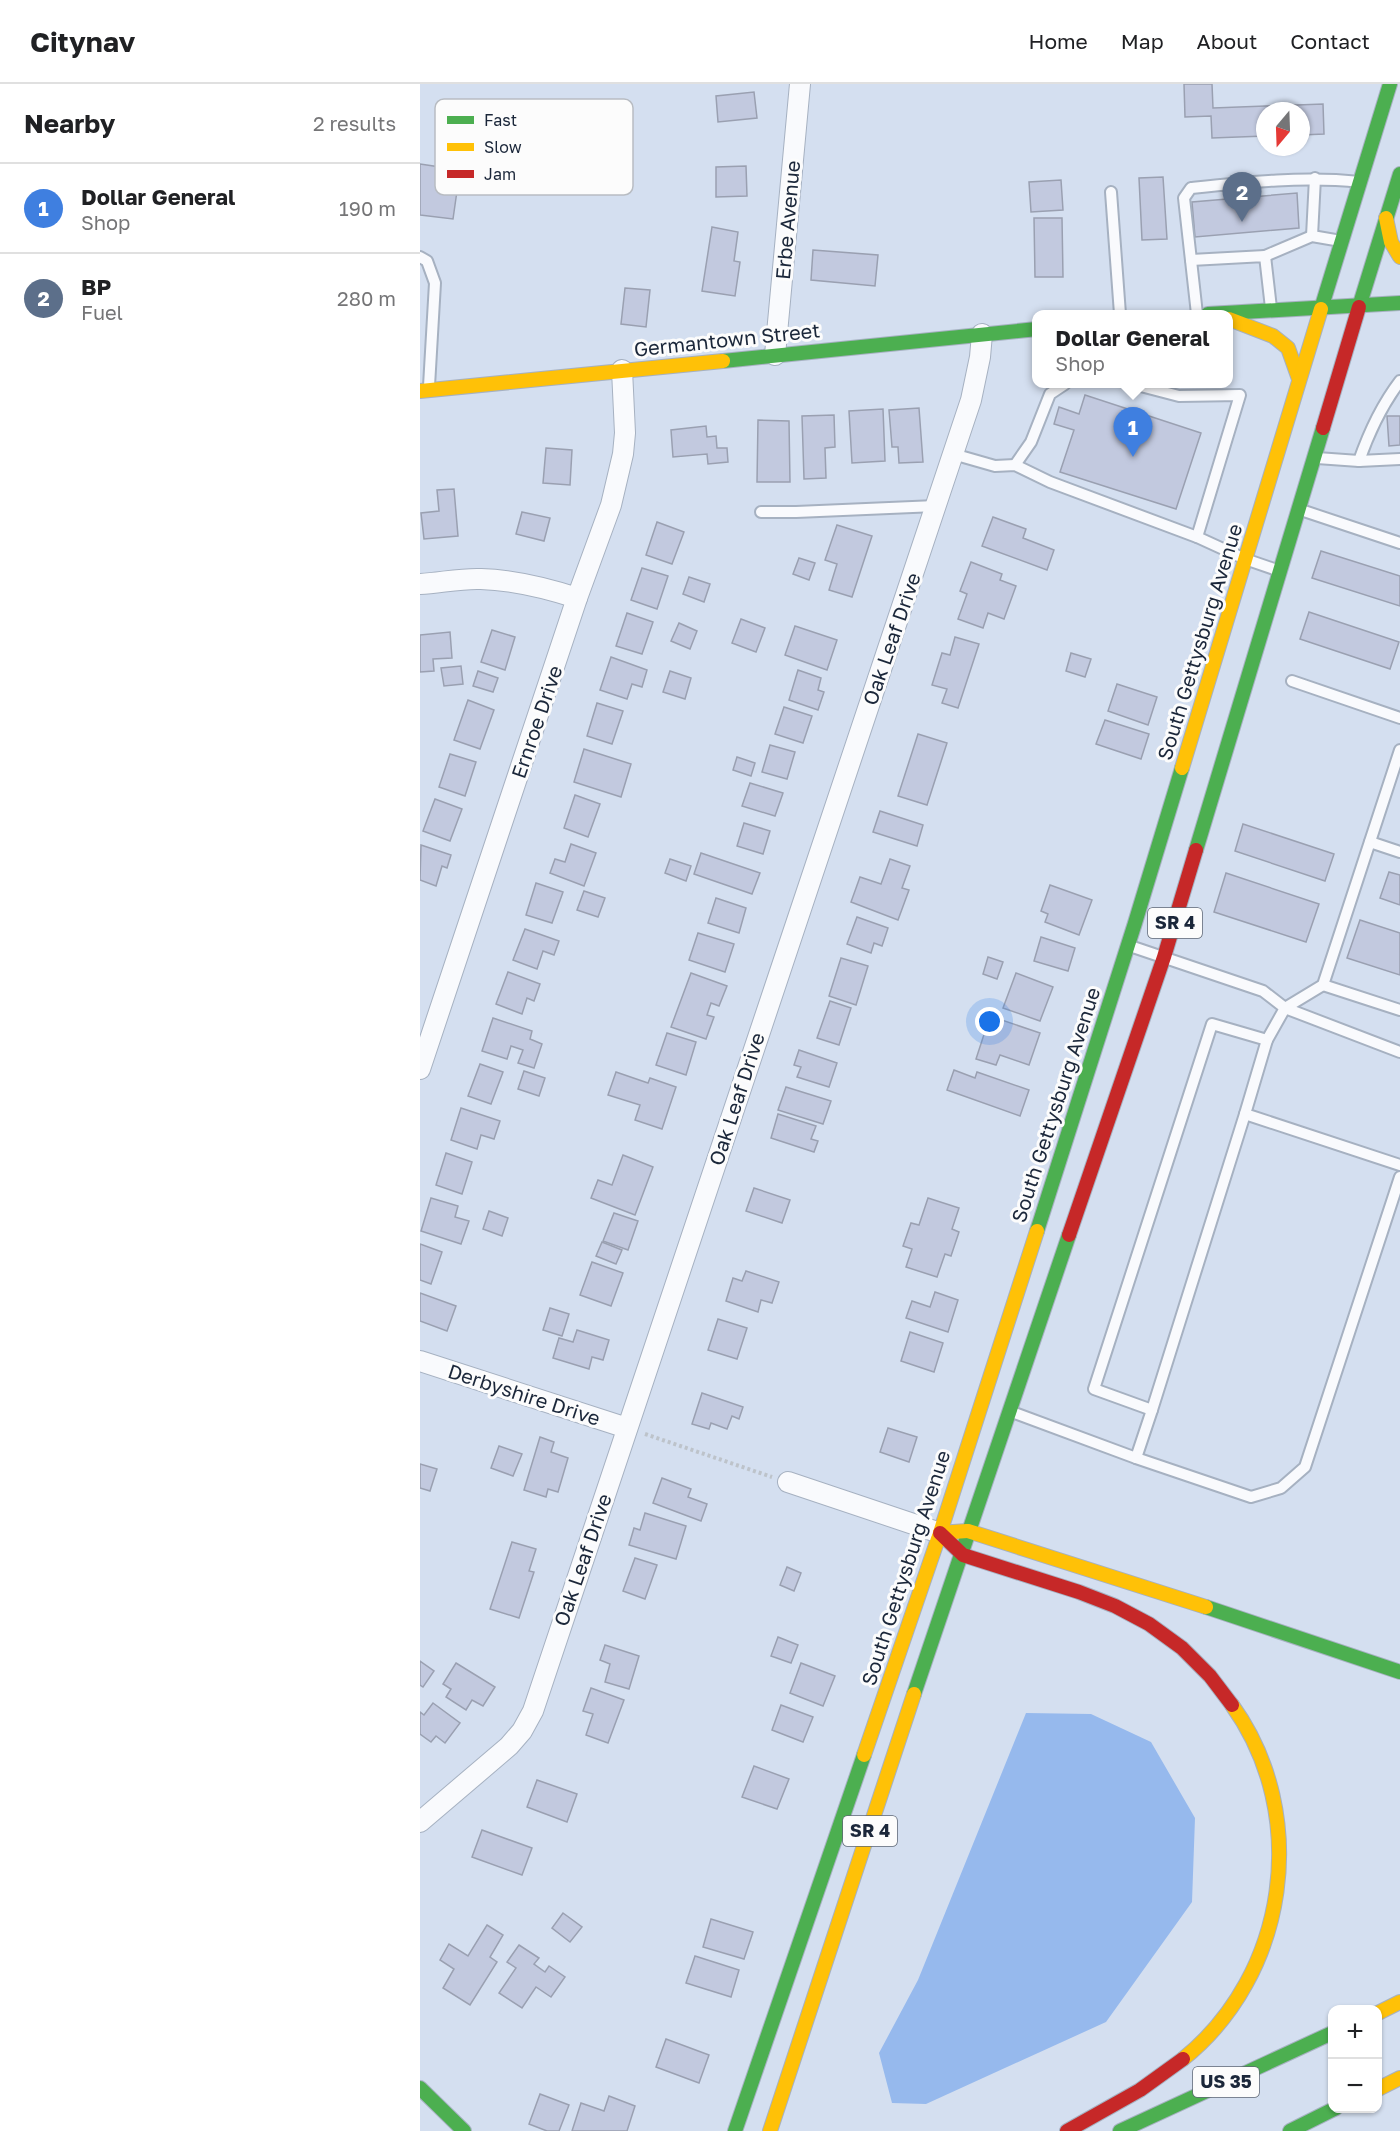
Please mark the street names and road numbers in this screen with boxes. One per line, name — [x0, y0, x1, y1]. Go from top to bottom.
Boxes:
street label: Erbe Avenue — [770, 159, 804, 280]
street label: Germantown Street — [633, 317, 821, 361]
street label: South Gettysburg Avenue — [1152, 521, 1246, 763]
street label: Oak Leaf Drive — [857, 569, 925, 708]
street label: Ernroe Drive — [505, 662, 567, 781]
road number: SR 4 — [1148, 908, 1202, 938]
street label: South Gettysburg Avenue — [1006, 984, 1104, 1225]
street label: Oak Leaf Drive — [703, 1029, 769, 1168]
street label: Derbyshire Drive — [445, 1358, 603, 1430]
street label: South Gettysburg Avenue — [856, 1447, 954, 1688]
street label: Oak Leaf Drive — [548, 1490, 616, 1629]
road number: SR 4 — [843, 1816, 897, 1846]
road number: US 35 — [1193, 2067, 1259, 2097]

